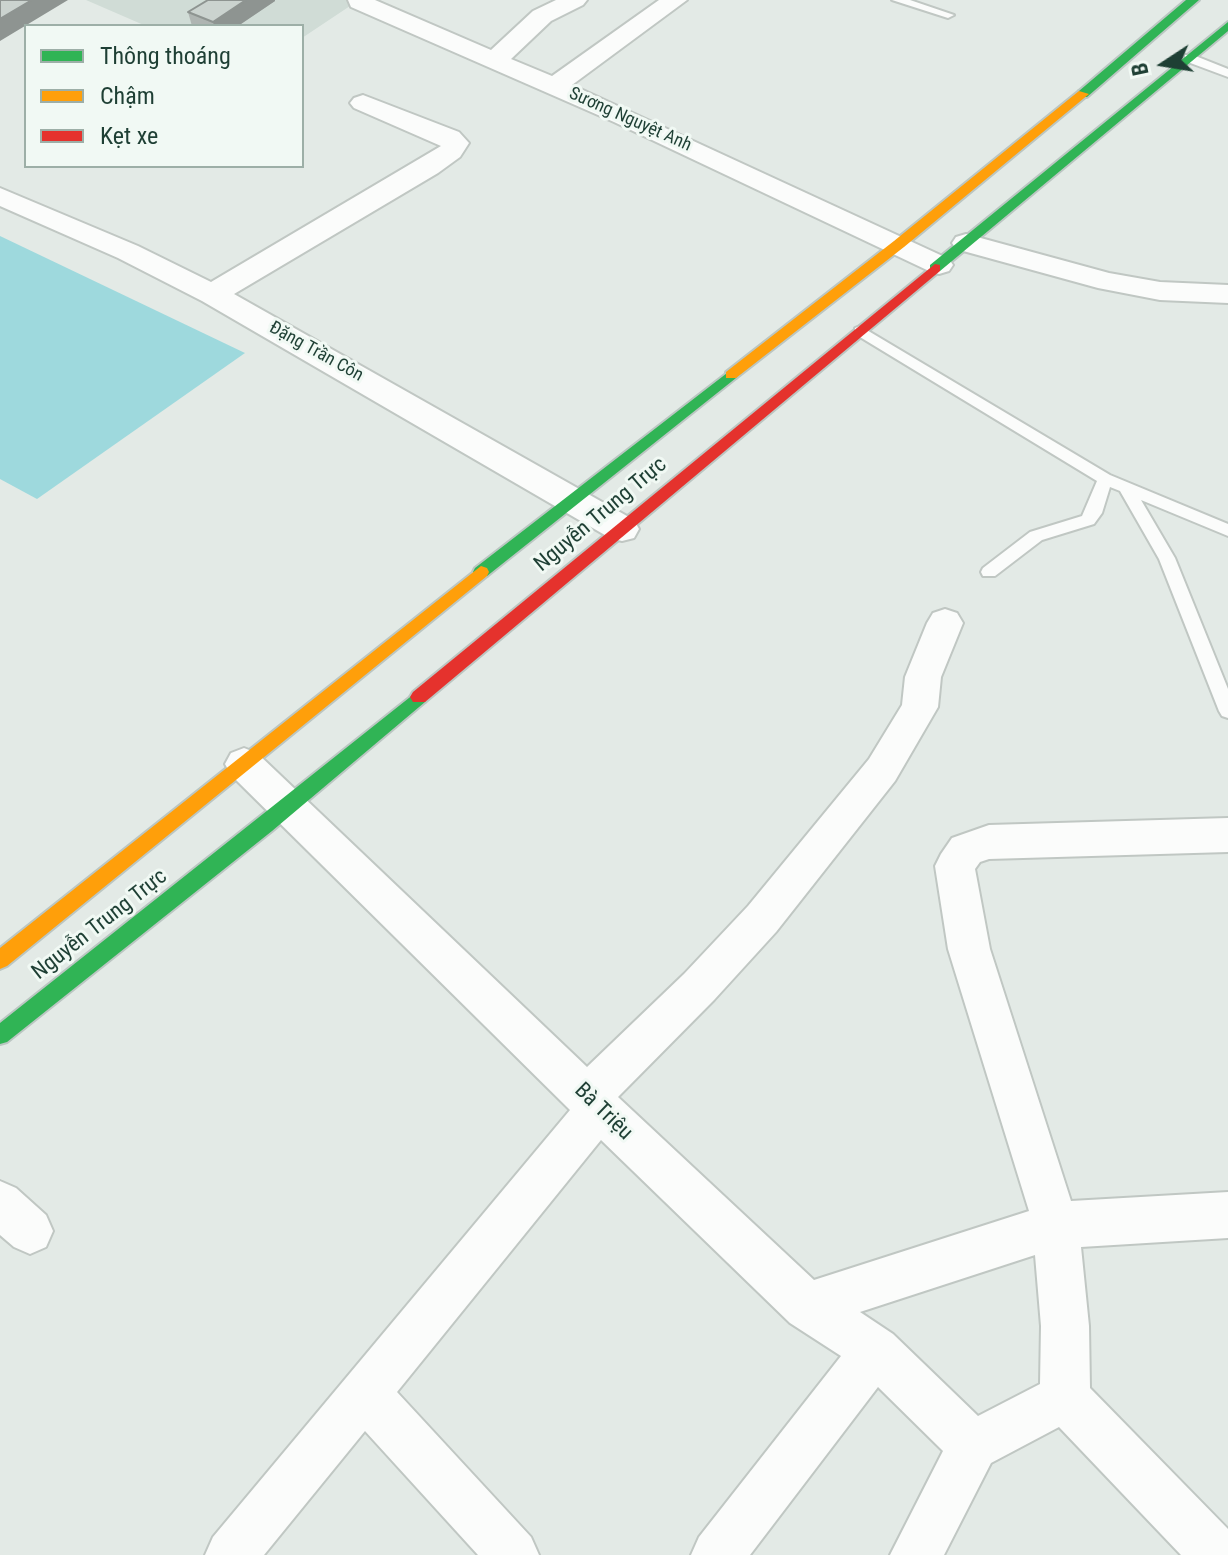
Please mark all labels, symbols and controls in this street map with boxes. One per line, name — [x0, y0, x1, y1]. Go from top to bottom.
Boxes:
legend — [24, 24, 304, 168]
north arrow — [1124, 24, 1204, 104]
text: Thông thoáng — [100, 42, 231, 70]
text: B — [1127, 60, 1154, 78]
text: Chậm — [100, 82, 155, 110]
street label: Sương Nguyệt Anh — [565, 83, 695, 157]
text: Kẹt xe — [100, 122, 158, 150]
street label: Đặng Trần Côn — [265, 317, 367, 387]
street label: Nguyễn Trung Trực — [530, 452, 672, 578]
street label: Nguyễn Trung Trực — [27, 864, 173, 986]
street label: Bà Triệu — [568, 1078, 638, 1146]

